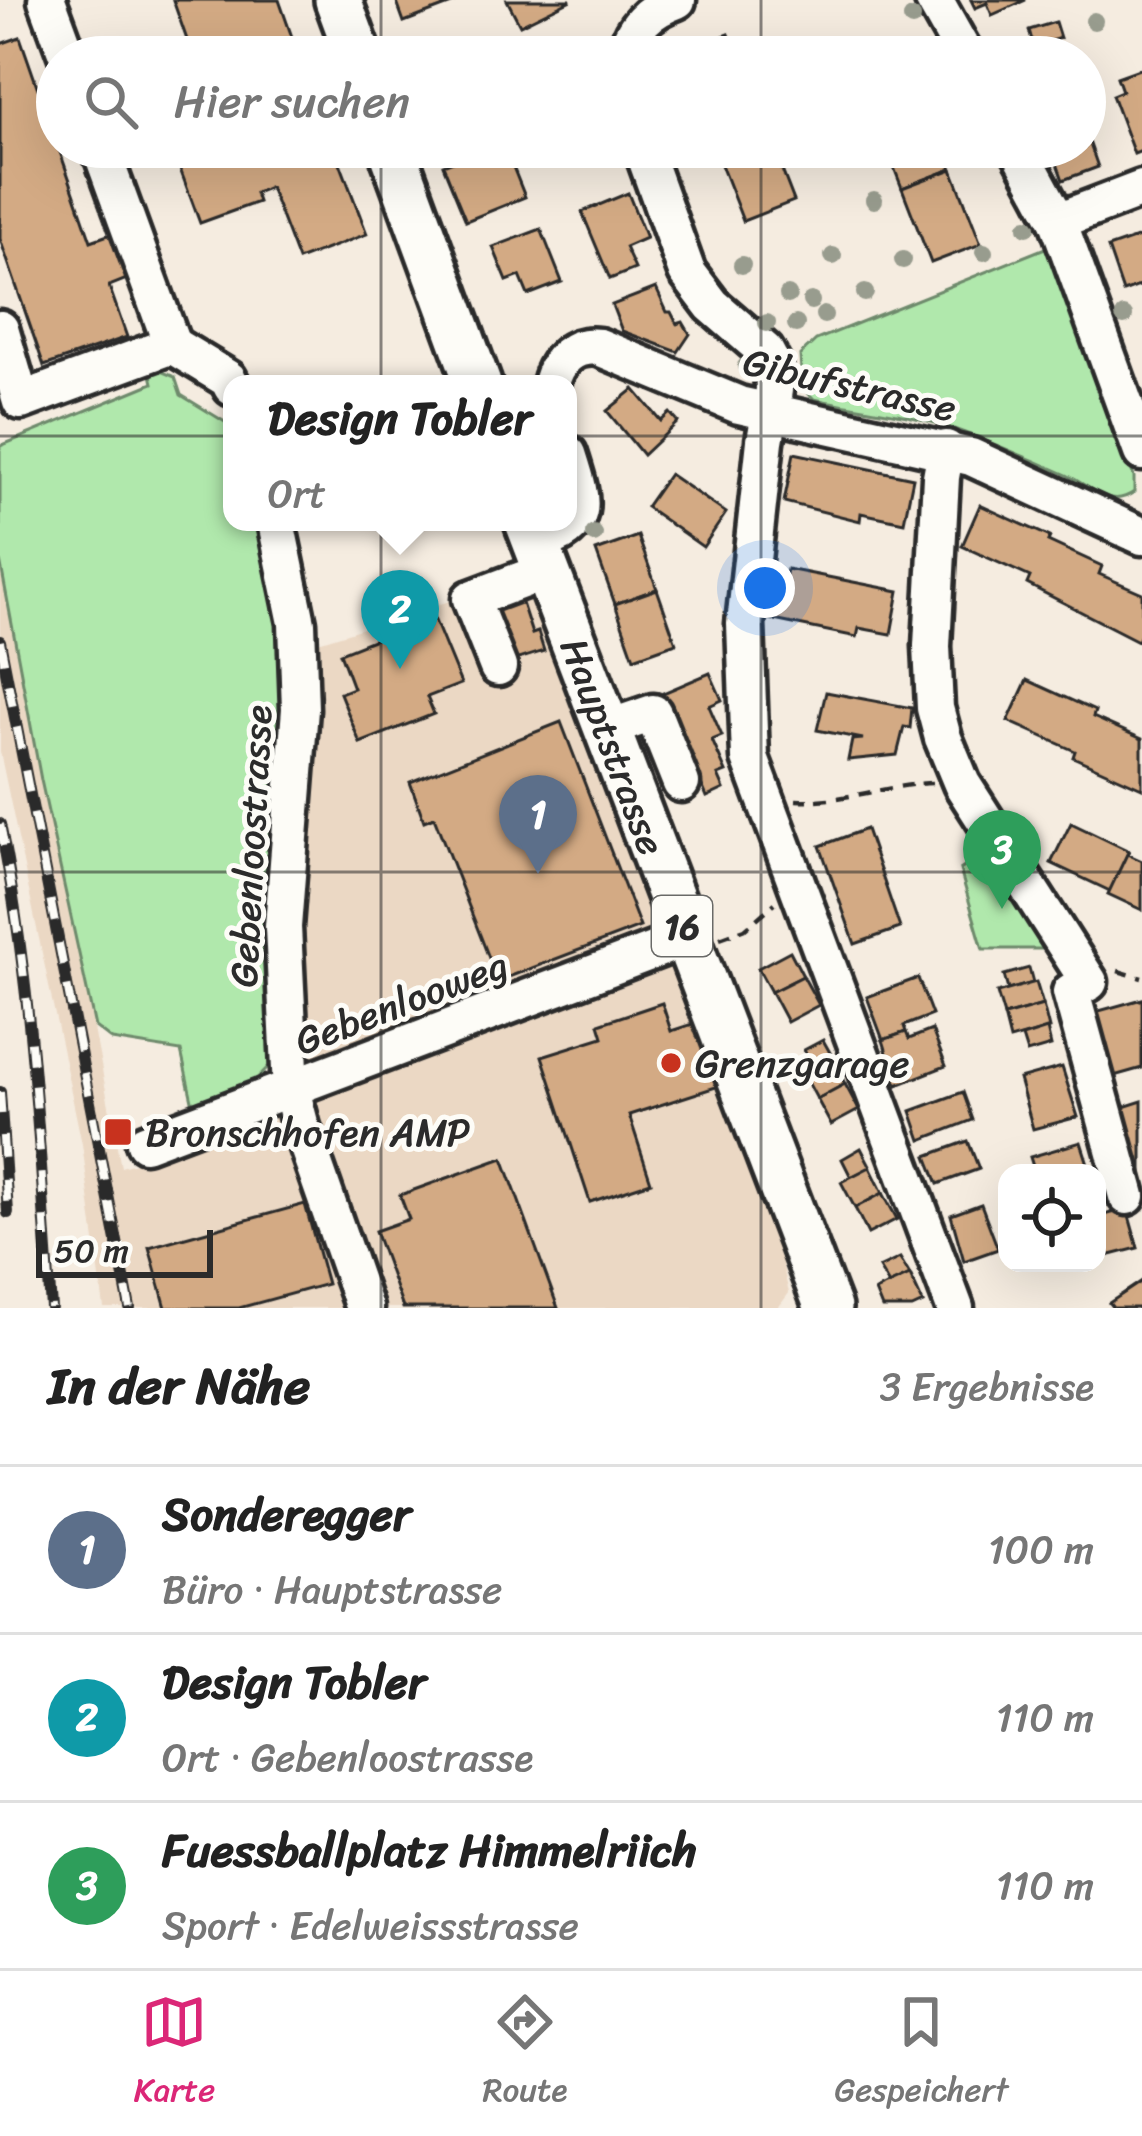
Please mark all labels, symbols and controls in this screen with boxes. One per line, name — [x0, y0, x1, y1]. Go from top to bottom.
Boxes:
search box — [36, 36, 1106, 168]
text: Hier suchen — [174, 62, 410, 142]
icon: search — [78, 69, 144, 135]
street label: Gibufstrasse — [736, 326, 963, 442]
popup — [223, 375, 577, 531]
text: Design Tobler — [268, 379, 532, 459]
text: Ort — [268, 459, 326, 528]
your location — [735, 558, 795, 618]
pin: 2 — [361, 570, 439, 669]
street label: Hauptstrasse — [540, 627, 686, 865]
street label: Gebenloostrasse — [209, 703, 292, 989]
pin: 1 — [499, 775, 577, 874]
pin: 3 — [963, 810, 1041, 909]
road number: 16 — [652, 896, 712, 956]
street label: Gebenlooweg — [284, 930, 518, 1075]
place label: Grenzgarage — [695, 1029, 909, 1098]
marker: Grenzgarage — [658, 1050, 684, 1076]
place label: Bronschhofen AMP — [145, 1098, 470, 1167]
marker: Bronschhofen AMP — [102, 1116, 134, 1148]
map controls — [998, 1164, 1106, 1272]
button: locate — [998, 1164, 1106, 1272]
text: 50 m — [54, 1222, 129, 1280]
scale bar — [36, 1224, 213, 1277]
text: In der Nähe — [48, 1341, 310, 1431]
text: 3 Ergebnisse — [880, 1352, 1094, 1421]
text: Sonderegger — [162, 1475, 411, 1555]
text: 1 — [79, 1515, 95, 1584]
text: 100 m — [988, 1515, 1094, 1584]
text: Büro · Hauptstrasse — [162, 1555, 502, 1624]
text: Design Tobler — [162, 1643, 426, 1723]
text: 2 — [76, 1683, 98, 1752]
text: 110 m — [996, 1683, 1094, 1752]
text: Ort · Gebenloostrasse — [162, 1723, 533, 1792]
text: Fuessballplatz Himmelriich — [162, 1811, 697, 1891]
text: 3 — [76, 1851, 98, 1920]
text: 110 m — [996, 1851, 1094, 1920]
text: Sport · Edelweissstrasse — [162, 1891, 579, 1960]
tab: Karte — [134, 1989, 215, 2119]
tab: Route — [482, 1989, 567, 2119]
tab: Gespeichert — [835, 1989, 1008, 2119]

